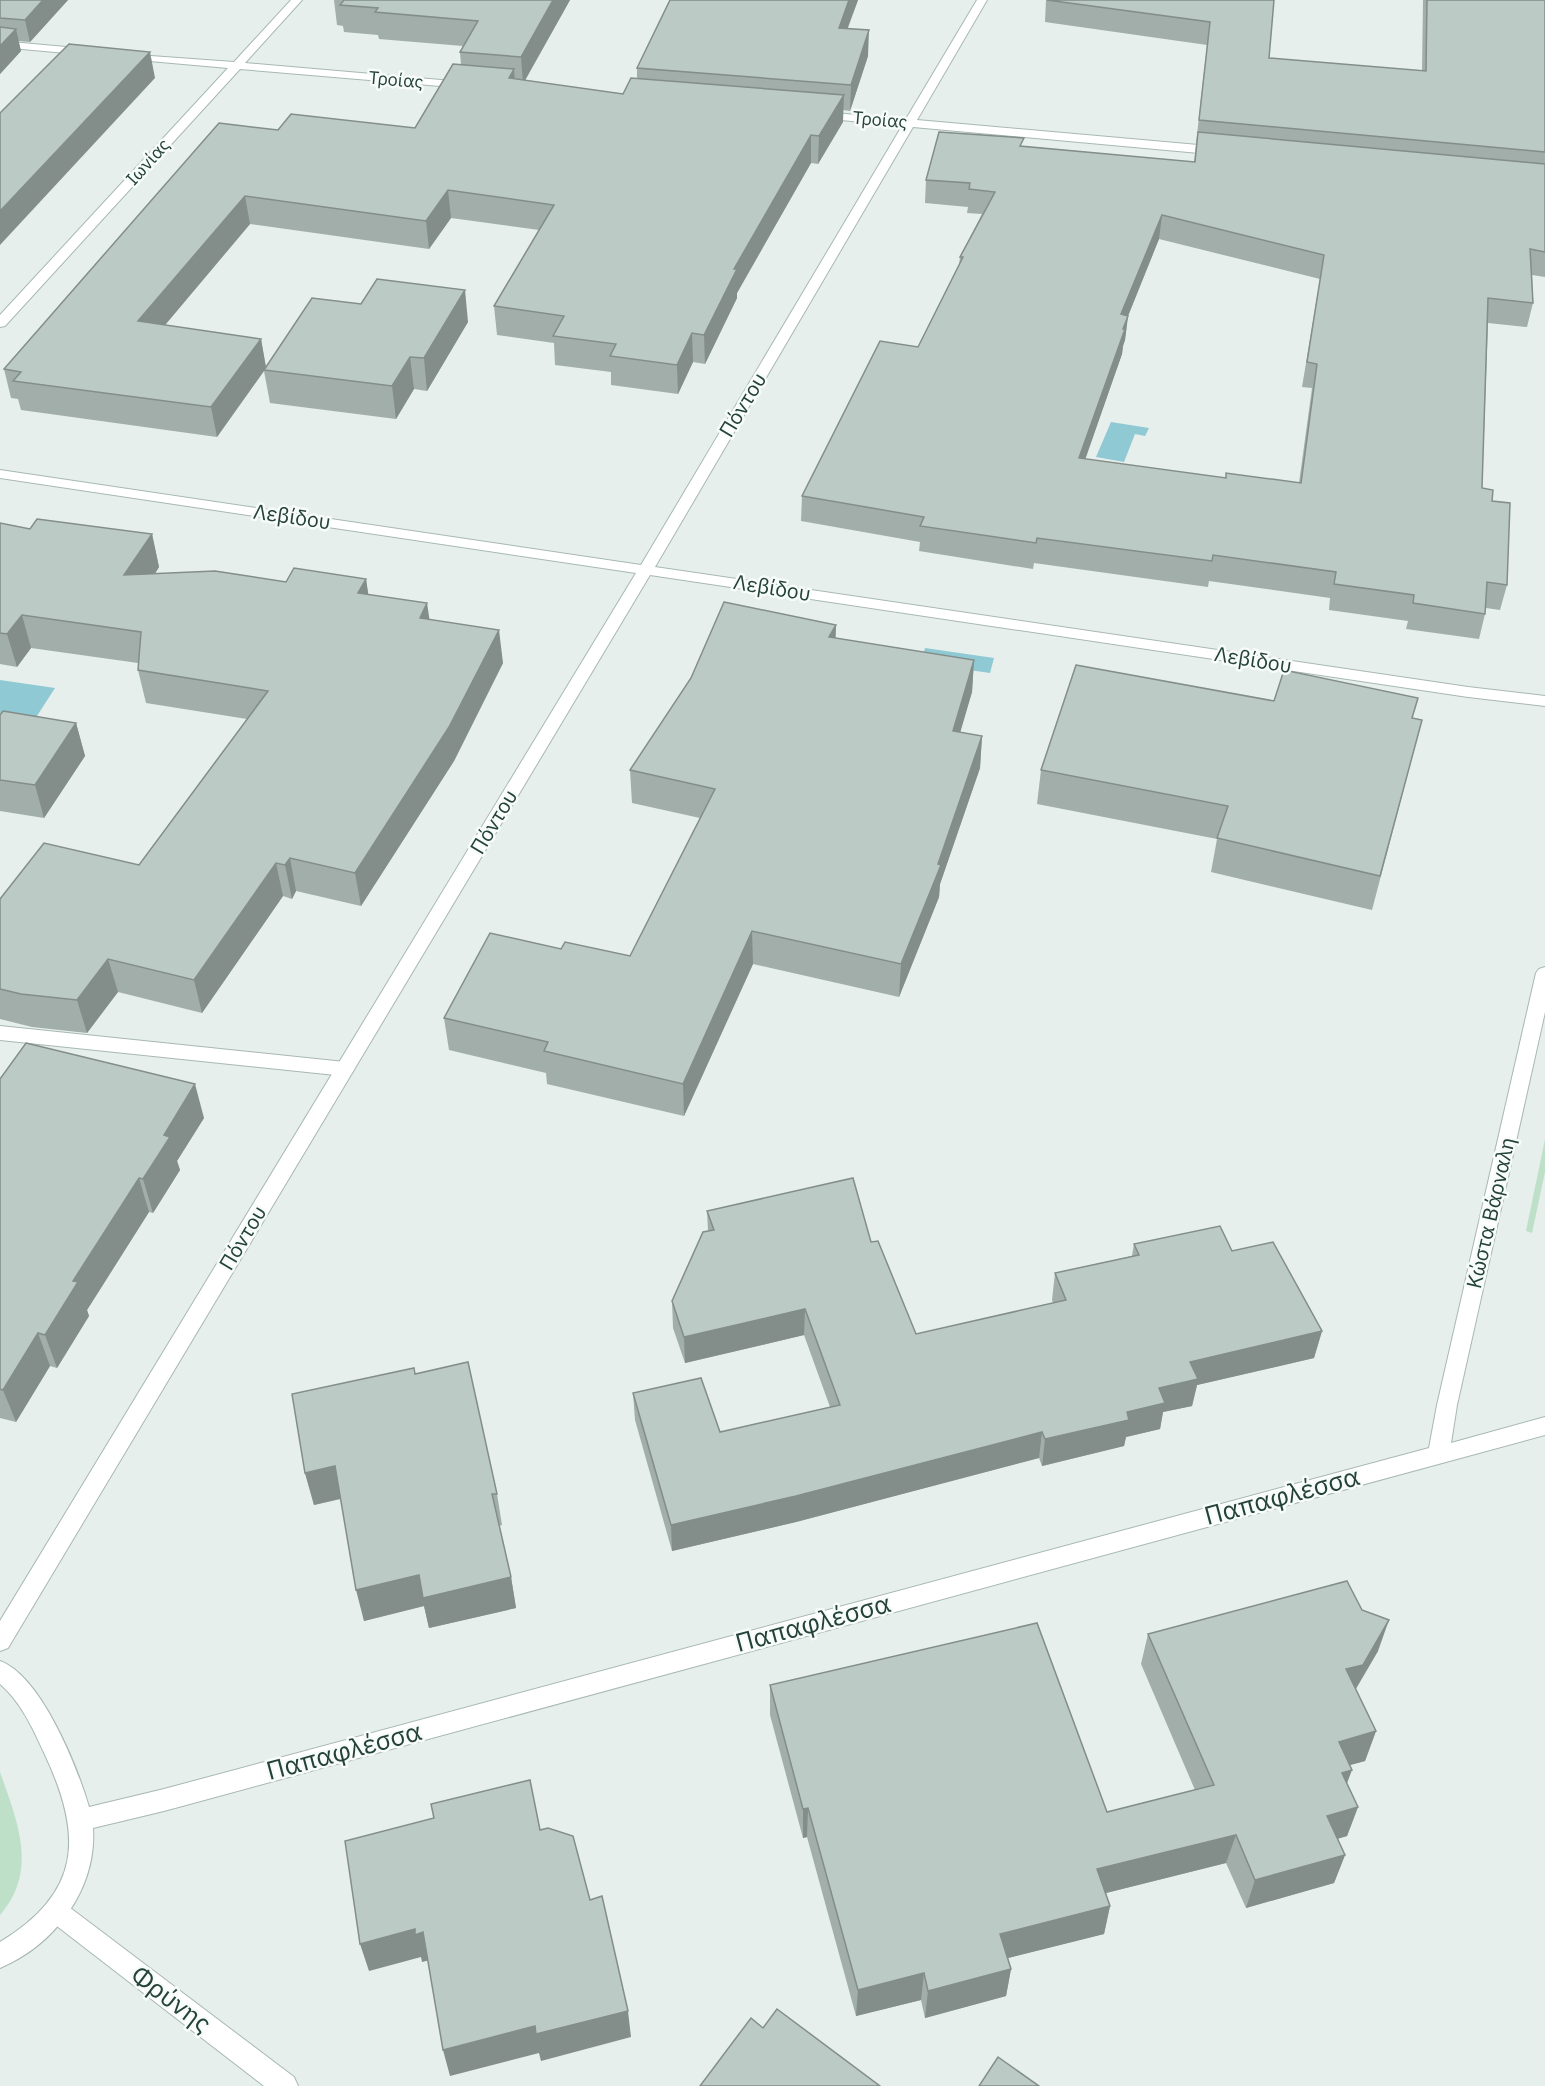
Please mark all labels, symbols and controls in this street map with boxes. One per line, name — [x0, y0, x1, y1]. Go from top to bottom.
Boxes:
street label: Τροίας — [368, 66, 425, 93]
street label: Τροίας — [852, 106, 909, 133]
street label: Ιωνίας — [121, 133, 175, 190]
street label: Πόντου — [712, 367, 772, 442]
street label: Λεβίδου — [252, 497, 333, 535]
street label: Λεβίδου — [731, 567, 813, 607]
street label: Λεβίδου — [1212, 639, 1294, 679]
street label: Πόντου — [463, 784, 523, 859]
street label: Κώστα Βάρναλη — [1459, 1134, 1521, 1291]
street label: Πόντου — [212, 1200, 272, 1275]
street label: Παπαφλέσσα — [1200, 1458, 1363, 1532]
street label: Παπαφλέσσα — [731, 1585, 894, 1659]
street label: Παπαφλέσσα — [262, 1713, 425, 1787]
street label: Φρύνης — [125, 1957, 219, 2040]

